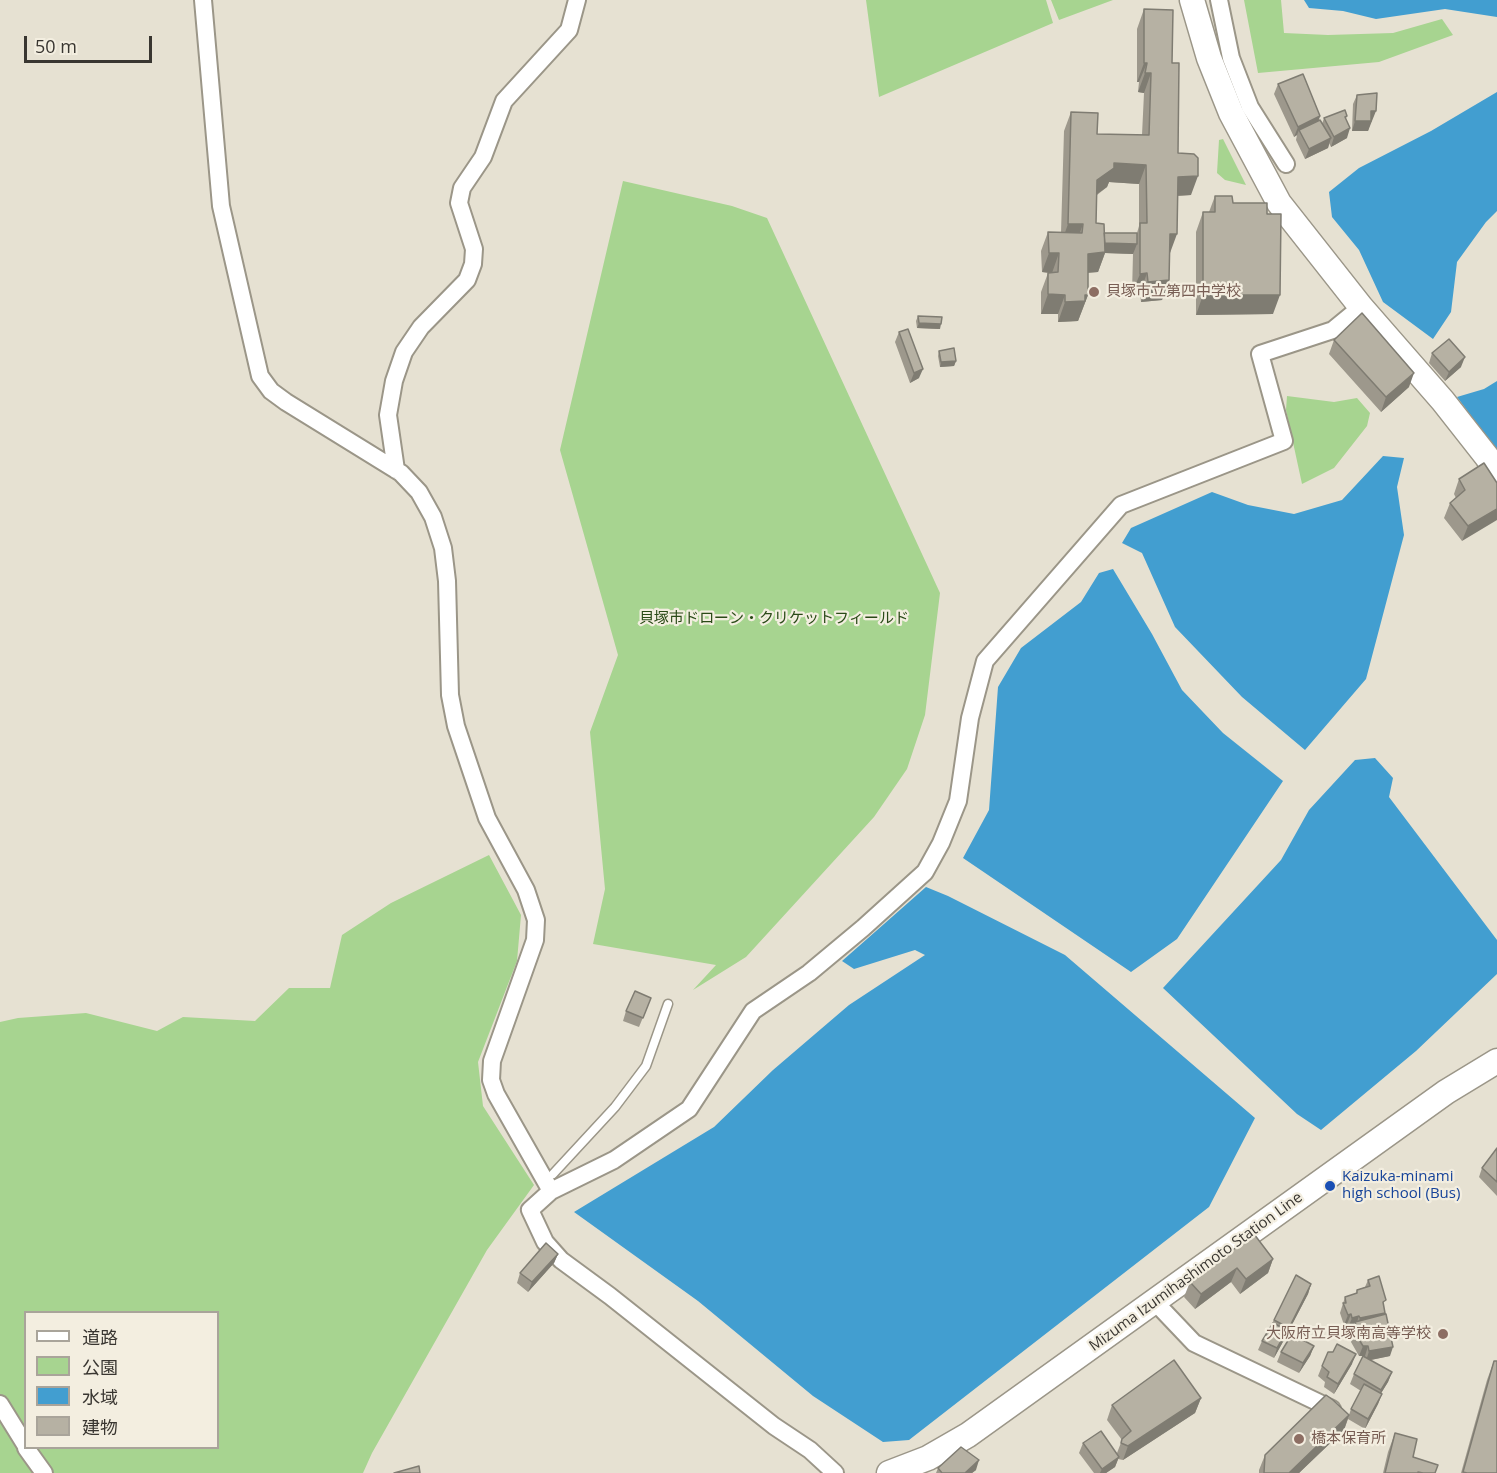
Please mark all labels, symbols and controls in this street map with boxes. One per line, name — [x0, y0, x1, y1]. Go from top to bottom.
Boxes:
scale bar — [27, 24, 154, 62]
text: 50 m — [35, 34, 77, 58]
place label: 貝塚市立第四中学校 — [1106, 283, 1241, 301]
marker: 貝塚市立第四中学校 — [1087, 285, 1101, 299]
park label: 貝塚市ドローン・クリケットフィールド — [639, 610, 909, 628]
place label: Kaizuka-minami high school (Bus) — [1342, 1168, 1460, 1203]
marker: Kaizuka-minami high school (Bus) — [1323, 1179, 1337, 1193]
street label: Mizuma Izumihashimoto Station Line — [1086, 1189, 1306, 1355]
legend — [24, 1311, 219, 1449]
text: 道路 — [82, 1325, 118, 1349]
place label: 大阪府立貝塚南高等学校 — [1266, 1325, 1431, 1343]
marker: 大阪府立貝塚南高等学校 — [1436, 1327, 1450, 1341]
text: 公園 — [82, 1355, 118, 1379]
text: 水域 — [82, 1385, 118, 1409]
text: 建物 — [82, 1415, 118, 1439]
place label: 橋本保育所 — [1311, 1430, 1386, 1448]
marker: 橋本保育所 — [1292, 1432, 1306, 1446]

